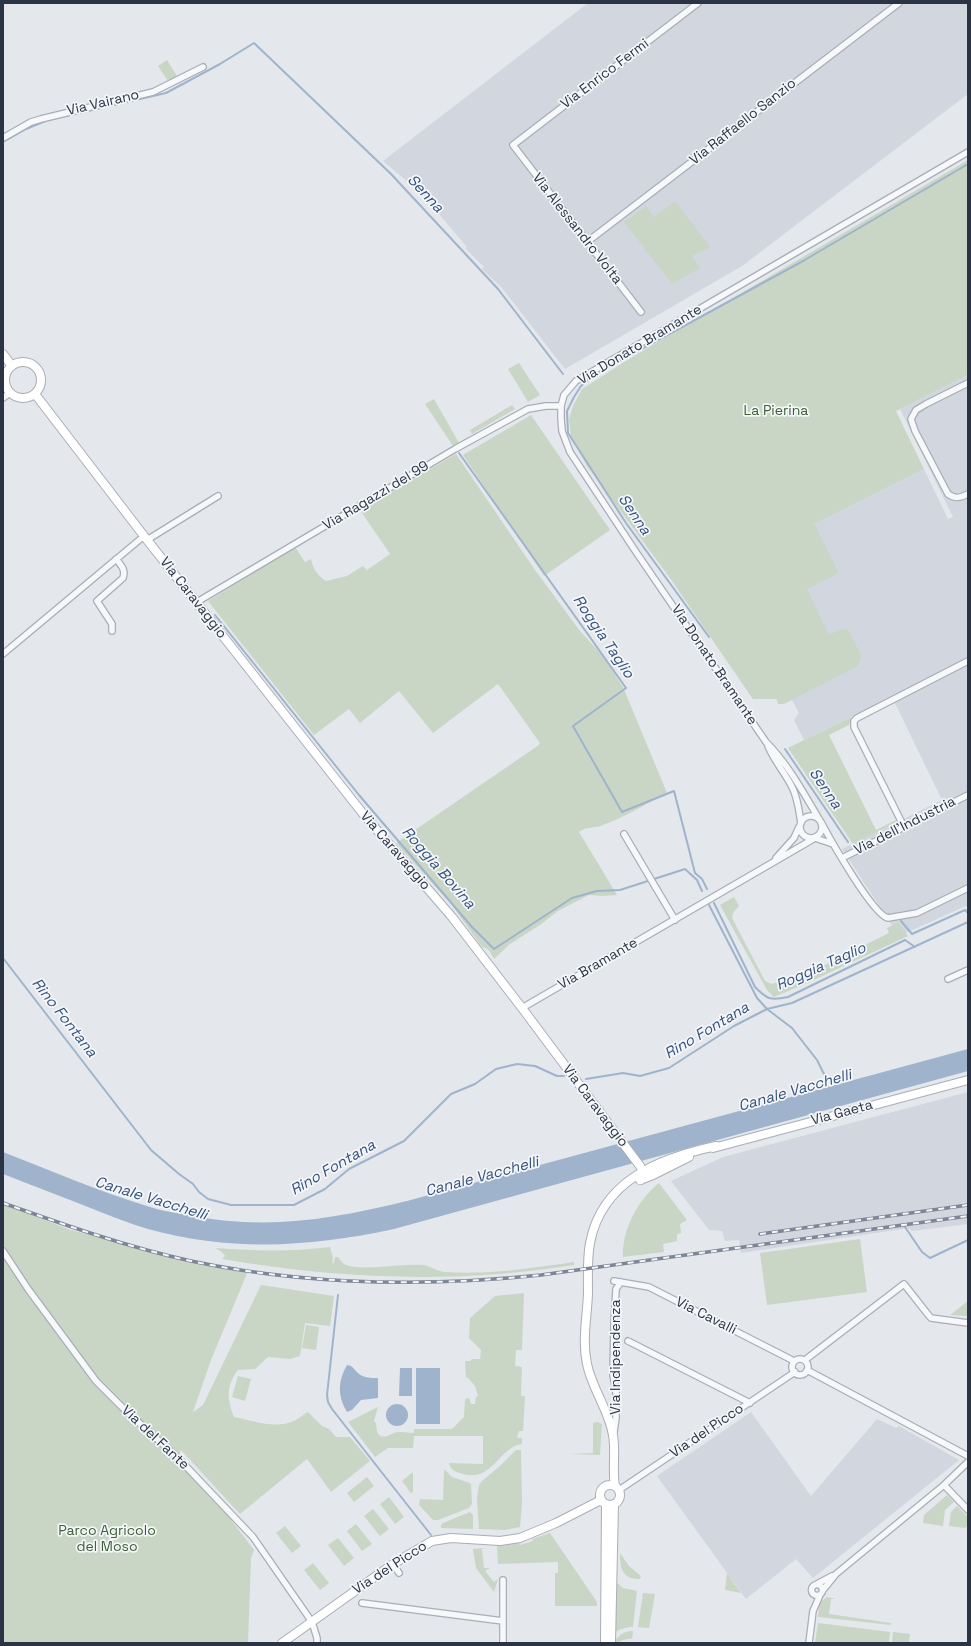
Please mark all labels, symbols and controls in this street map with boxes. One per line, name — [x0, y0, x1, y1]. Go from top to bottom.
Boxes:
street label: Via Enrico Fermi — [558, 35, 652, 113]
street label: Via Raffaello Sanzio — [686, 75, 800, 169]
street label: Via Vairano — [65, 87, 141, 119]
street label: Via Alessandro Volta — [528, 170, 626, 288]
water label: Senna — [403, 171, 447, 217]
street label: Via Donato Bramante — [575, 301, 705, 389]
park label: La Pierina — [744, 403, 808, 419]
street label: Via Ragazzi del 99 — [320, 458, 432, 534]
water label: Senna — [614, 491, 654, 539]
street label: Via Caravaggio — [156, 554, 230, 642]
water label: Roggia Taglio — [569, 592, 637, 682]
street label: Via Donato Bramante — [667, 602, 761, 728]
water label: Senna — [805, 765, 845, 813]
street label: Via dell'Industria — [852, 793, 958, 859]
street label: Via Caravaggio — [356, 808, 434, 894]
water label: Roggia Bovina — [398, 823, 478, 913]
street label: Via Bramante — [555, 934, 641, 994]
water label: Roggia Taglio — [773, 939, 869, 995]
water label: Rino Fontana — [28, 975, 100, 1061]
water label: Rino Fontana — [662, 999, 752, 1063]
street label: Via Caravaggio — [559, 1062, 631, 1150]
water label: Canale Vacchelli — [736, 1066, 854, 1116]
street label: Via Gaeta — [809, 1097, 875, 1129]
water label: Rino Fontana — [287, 1136, 379, 1200]
water label: Canale Vacchelli — [423, 1153, 541, 1201]
water label: Canale Vacchelli — [93, 1173, 209, 1225]
street label: Via Cavalli — [673, 1294, 739, 1338]
street label: Via Indipendenza — [608, 1299, 624, 1415]
street label: Via del Picco — [667, 1400, 747, 1462]
street label: Via del Fante — [118, 1402, 192, 1474]
park label: Parco Agricolo del Moso — [58, 1523, 156, 1556]
street label: Via del Picco — [350, 1538, 430, 1598]

